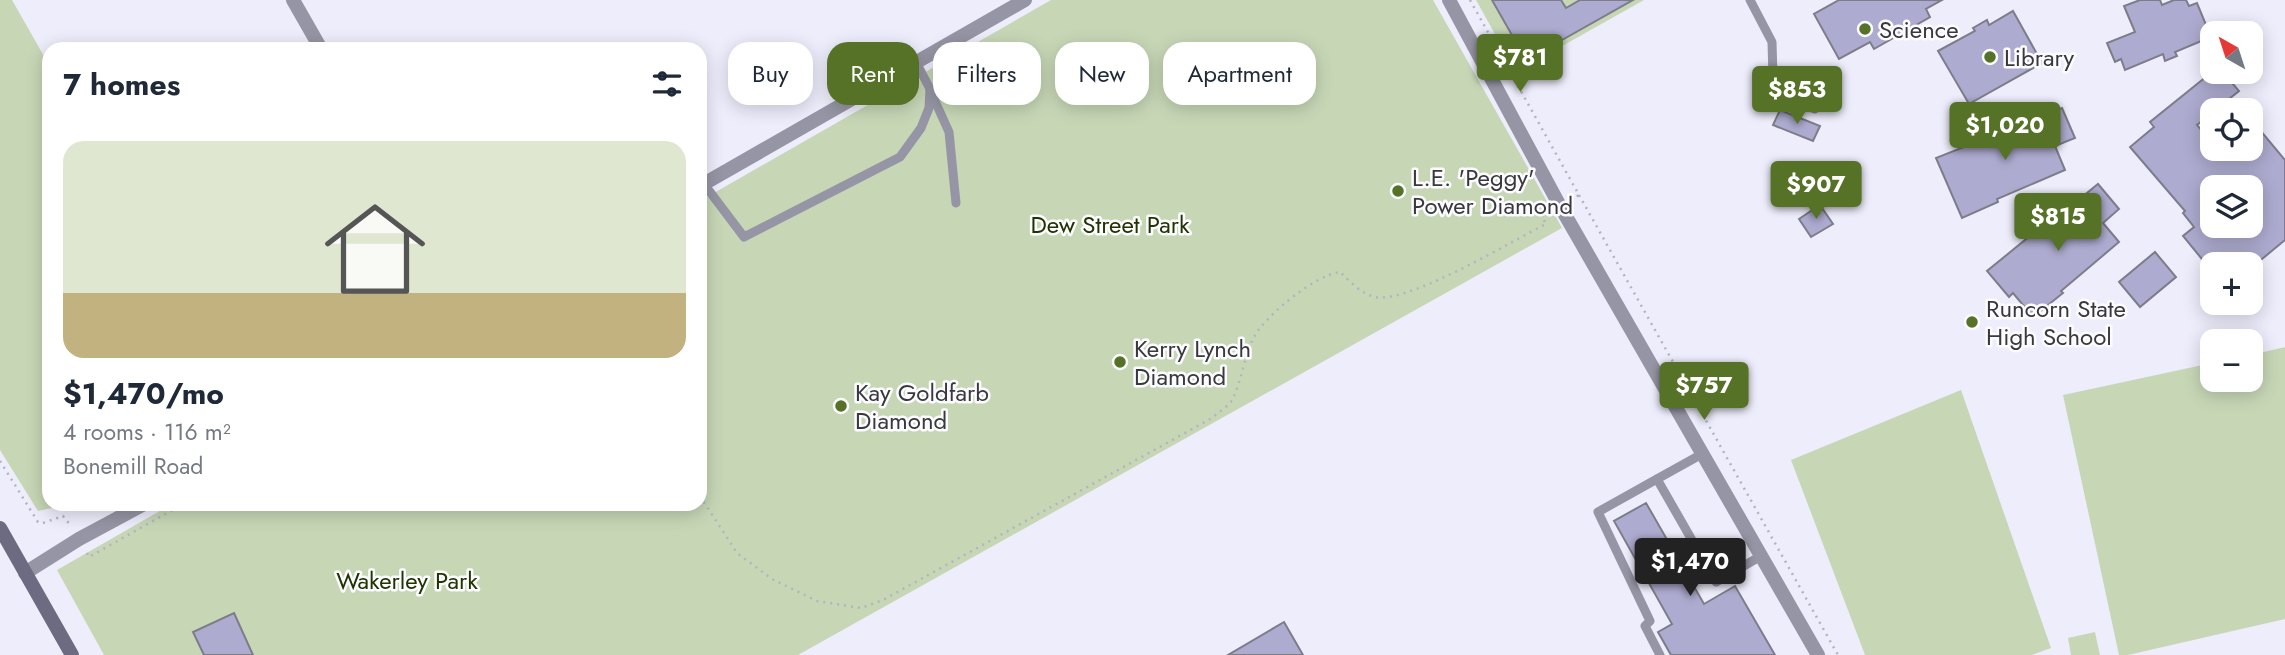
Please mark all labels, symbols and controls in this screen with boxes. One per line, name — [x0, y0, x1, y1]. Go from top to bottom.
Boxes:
place label: Science — [1879, 12, 1959, 47]
marker: Science — [1857, 21, 1873, 37]
north arrow — [2200, 21, 2263, 84]
map controls — [2200, 21, 2263, 392]
pin: $781 — [1479, 34, 1561, 94]
text: $781 — [1493, 40, 1547, 74]
place label: Library — [2004, 40, 2074, 75]
chip: Buy — [728, 42, 813, 105]
chip: Rent — [827, 42, 919, 105]
chip: Filters — [933, 42, 1041, 105]
chip: New — [1055, 42, 1149, 105]
chip: Apartment — [1163, 42, 1316, 105]
marker: Library — [1982, 49, 1998, 65]
text: 7 homes — [63, 63, 180, 106]
icon: filters — [648, 65, 686, 103]
pin: $853 — [1756, 66, 1838, 126]
text: $853 — [1768, 72, 1826, 106]
button: locate — [2200, 98, 2263, 161]
pin: $1,020 — [1948, 102, 2062, 162]
text: $1,020 — [1965, 108, 2045, 142]
place label: L.E. 'Peggy' Power Diamond — [1412, 160, 1573, 223]
pin: $907 — [1775, 162, 1857, 221]
text: $907 — [1787, 167, 1845, 201]
button: layers — [2200, 175, 2263, 238]
marker: L.E. 'Peggy' Power Diamond — [1390, 183, 1406, 199]
icon: home — [312, 186, 438, 312]
pin: $815 — [2017, 194, 2099, 253]
text: $815 — [2030, 199, 2086, 233]
park label: Dew Street Park — [1030, 207, 1190, 242]
button: + — [2200, 252, 2263, 315]
place label: Runcorn State High School — [1986, 291, 2126, 354]
marker: Runcorn State High School — [1964, 314, 1980, 330]
button: − — [2200, 329, 2263, 392]
place label: Kerry Lynch Diamond — [1134, 331, 1251, 394]
marker: Kerry Lynch Diamond — [1112, 354, 1128, 370]
pin: $757 — [1663, 362, 1745, 422]
text: $757 — [1676, 368, 1732, 402]
text: $1,470/mo — [63, 372, 224, 415]
place label: Kay Goldfarb Diamond — [855, 375, 989, 438]
marker: Kay Goldfarb Diamond — [833, 398, 849, 414]
text: 4 rooms · 116 m² — [63, 415, 231, 449]
text: Bonemill Road — [63, 449, 203, 483]
pin: $1,470 — [1633, 538, 1747, 598]
text: $1,470 — [1651, 544, 1729, 578]
park label: Wakerley Park — [336, 563, 478, 598]

